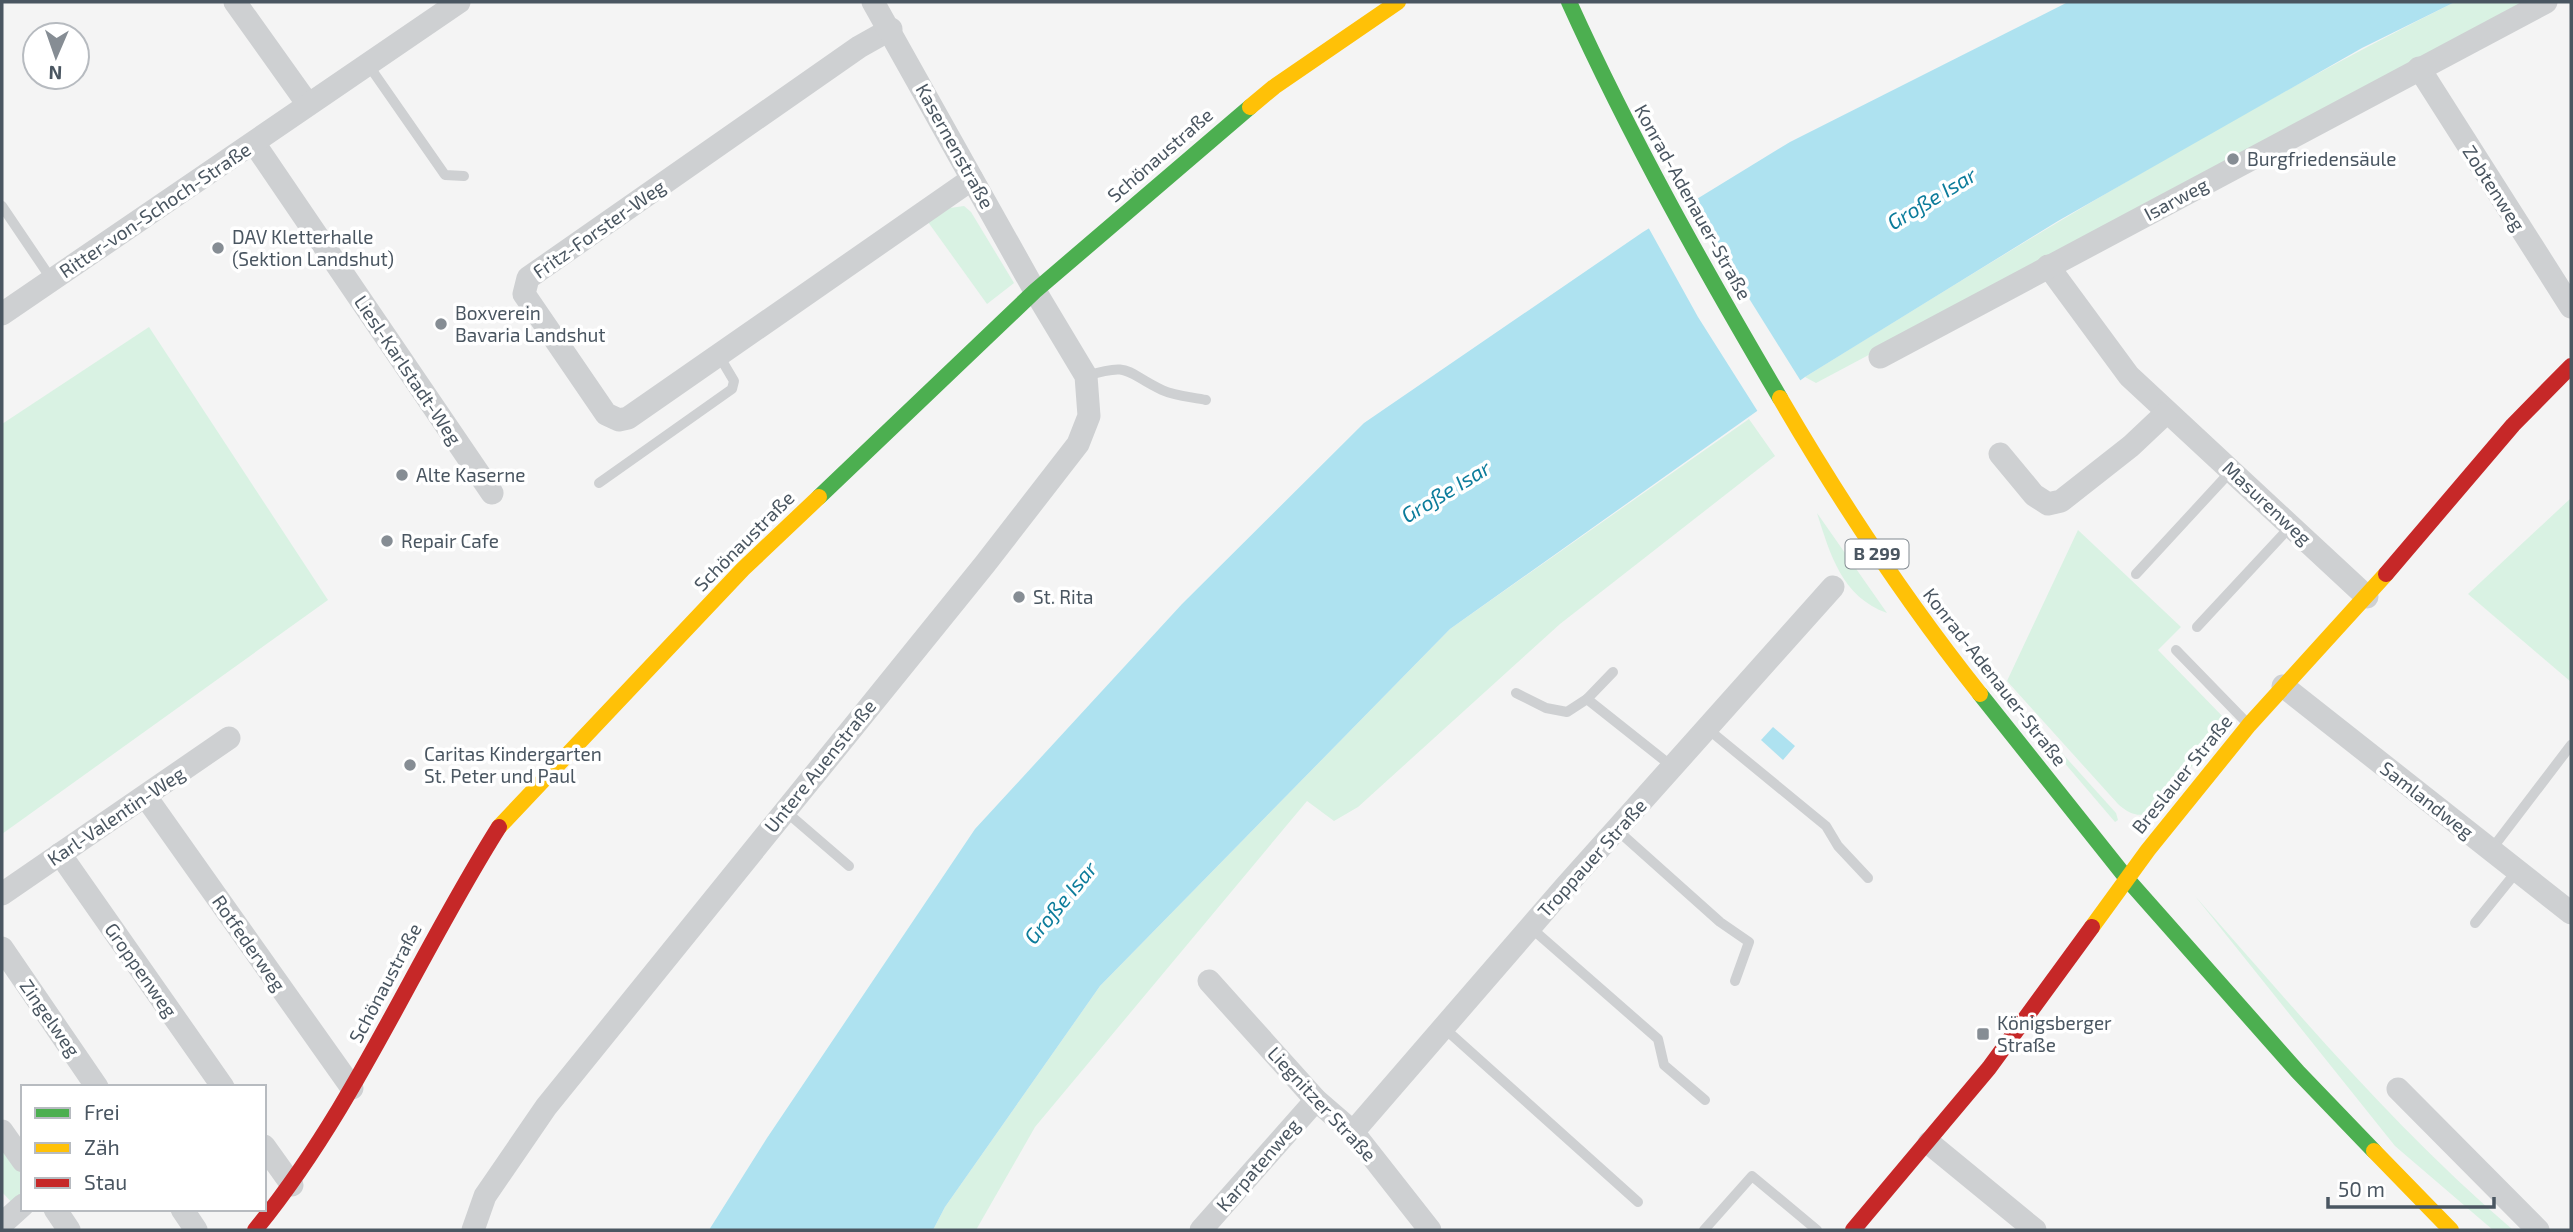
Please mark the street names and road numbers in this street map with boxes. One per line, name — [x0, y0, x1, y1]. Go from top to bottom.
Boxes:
street label: Kasernenstraße — [912, 79, 999, 212]
street label: Konrad-Adenauer-Straße — [1630, 100, 1757, 303]
street label: Schönaustraße — [1102, 103, 1217, 207]
street label: Ritter-von-Schoch-Straße — [55, 137, 255, 282]
street label: Zobtenweg — [2458, 141, 2531, 235]
street label: Isarweg — [2140, 172, 2212, 225]
street label: Fritz-Forster-Weg — [528, 174, 670, 283]
street label: Liesl-Karlstadt-Weg — [350, 291, 467, 449]
street label: Masurenweg — [2218, 456, 2317, 550]
street label: Schönaustraße — [689, 486, 798, 595]
road number: B 299 — [1846, 540, 1909, 568]
street label: Konrad-Adenauer-Straße — [1919, 583, 2072, 770]
street label: Untere Auenstraße — [759, 695, 880, 837]
street label: Breslauer Straße — [2127, 710, 2237, 838]
street label: Samlandweg — [2376, 756, 2479, 843]
street label: Karl-Valentin-Weg — [43, 761, 189, 870]
street label: Troppauer Straße — [1532, 794, 1651, 922]
street label: Rotfederweg — [208, 890, 291, 996]
street label: Groppenweg — [101, 918, 183, 1022]
street label: Schönaustraße — [343, 919, 426, 1046]
street label: Zingelweg — [15, 975, 86, 1061]
street label: Liegnitzer Straße — [1263, 1042, 1381, 1166]
street label: Karpatenweg — [1211, 1113, 1304, 1216]

